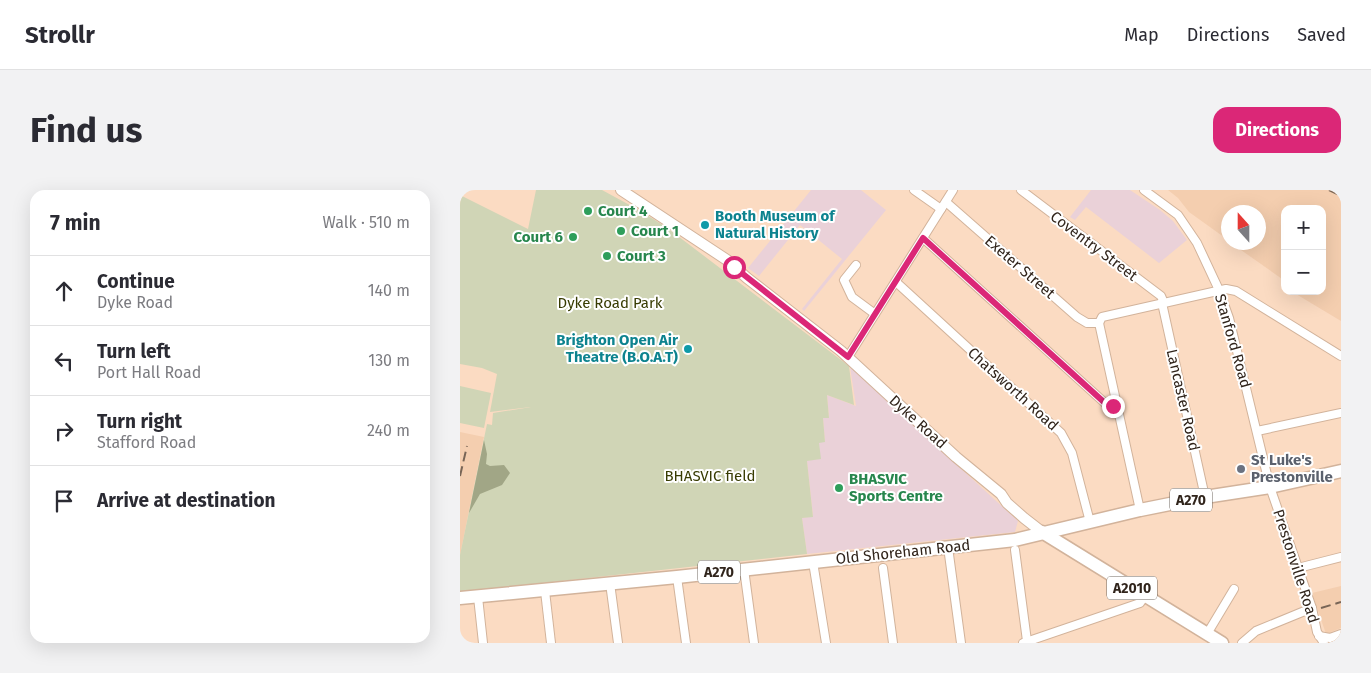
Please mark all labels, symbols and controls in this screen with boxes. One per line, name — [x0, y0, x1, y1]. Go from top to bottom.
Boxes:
text: Strollr — [25, 21, 95, 49]
text: Map — [1124, 24, 1159, 46]
text: Directions — [1187, 24, 1269, 46]
text: Saved — [1297, 24, 1346, 46]
button: Directions — [1213, 107, 1341, 153]
text: Find us — [30, 109, 142, 151]
place label: Court 4 — [598, 202, 648, 220]
marker: Court 4 — [582, 205, 594, 217]
north arrow — [1221, 205, 1266, 250]
map controls — [1281, 205, 1326, 295]
button: + — [1281, 205, 1326, 250]
place label: Booth Museum of Natural History — [715, 207, 836, 242]
street label: Coventry Street — [1047, 207, 1142, 285]
text: 7 min — [50, 210, 101, 236]
text: Walk · 510 m — [323, 213, 410, 232]
marker: Booth Museum of Natural History — [699, 219, 711, 231]
place label: Court 1 — [631, 222, 679, 240]
marker: Court 1 — [615, 225, 627, 237]
place label: Court 6 — [514, 228, 564, 246]
marker: Court 6 — [567, 231, 579, 243]
street label: Exeter Street — [981, 232, 1059, 303]
place label: Court 3 — [617, 247, 666, 265]
marker: Court 3 — [601, 250, 613, 262]
button: − — [1281, 250, 1326, 295]
route start — [723, 256, 746, 279]
text: Continue — [97, 270, 175, 293]
icon: ahead — [50, 277, 78, 305]
text: 140 m — [368, 281, 410, 300]
street label: Stanford Road — [1211, 292, 1255, 390]
text: Dyke Road — [97, 293, 173, 312]
park label: Dyke Road Park — [558, 294, 663, 312]
place label: Brighton Open Air Theatre (B.O.A.T) — [556, 331, 679, 366]
text: Turn left — [97, 340, 171, 363]
marker: Brighton Open Air Theatre (B.O.A.T) — [682, 343, 694, 355]
street label: Chatsworth Road — [964, 344, 1062, 434]
icon: left — [50, 347, 78, 375]
street label: Lancaster Road — [1163, 347, 1203, 453]
text: 130 m — [368, 351, 410, 370]
text: Port Hall Road — [97, 363, 201, 382]
street label: Dyke Road — [885, 391, 951, 453]
route end — [1102, 395, 1125, 418]
text: Turn right — [97, 410, 182, 433]
icon: right — [50, 417, 78, 445]
text: 240 m — [367, 421, 410, 440]
text: Stafford Road — [97, 433, 196, 452]
place label: St Luke's Prestonville — [1251, 451, 1333, 486]
marker: St Luke's Prestonville — [1235, 463, 1247, 475]
park label: BHASVIC field — [664, 467, 756, 485]
place label: BHASVIC Sports Centre — [849, 470, 943, 505]
marker: BHASVIC Sports Centre — [833, 482, 845, 494]
icon: arrive — [50, 487, 78, 515]
road number: A270 — [1170, 488, 1212, 512]
text: Arrive at destination — [97, 489, 276, 512]
street label: Prestonville Road — [1269, 507, 1323, 625]
street label: Old Shoreham Road — [835, 536, 971, 568]
road number: A270 — [698, 561, 740, 584]
road number: A2010 — [1107, 576, 1157, 599]

